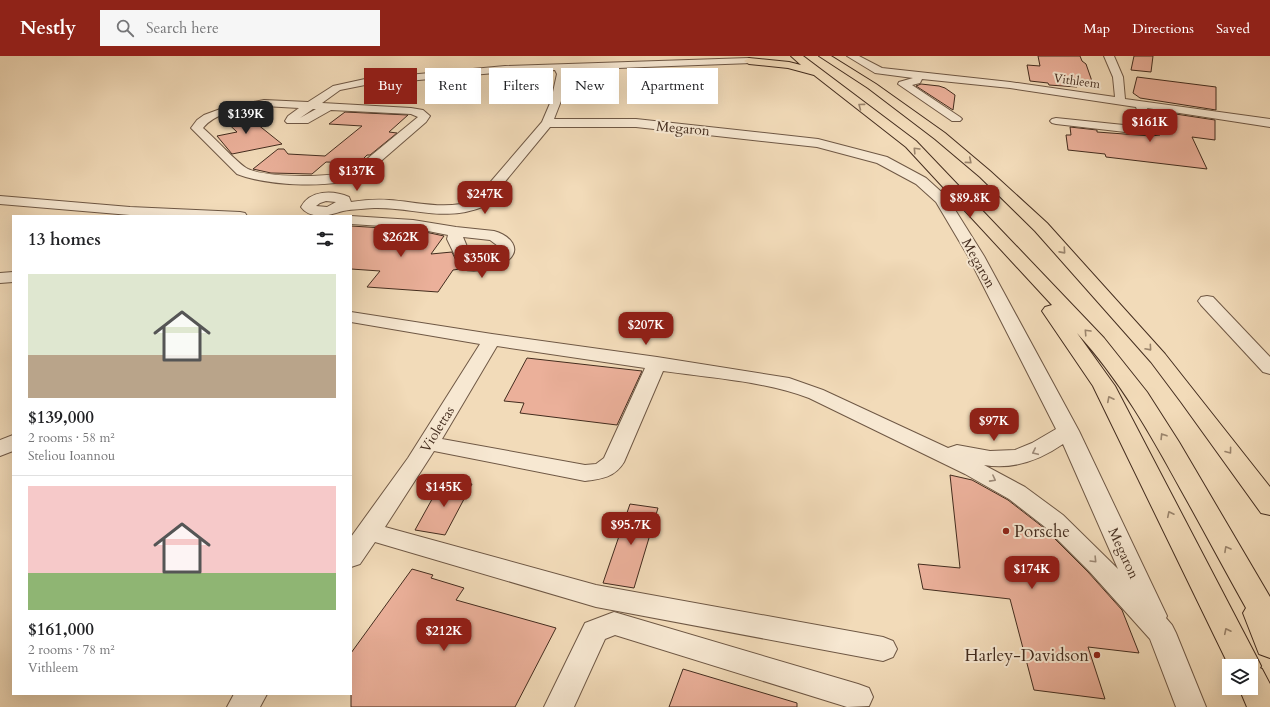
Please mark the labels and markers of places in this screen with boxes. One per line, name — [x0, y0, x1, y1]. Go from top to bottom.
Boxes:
pin: $139K — [218, 101, 274, 135]
pin: $161K — [1122, 109, 1178, 143]
pin: $137K — [329, 158, 385, 192]
pin: $247K — [457, 181, 513, 215]
pin: $89.8K — [937, 185, 1003, 219]
pin: $262K — [373, 224, 429, 258]
pin: $350K — [454, 245, 510, 279]
pin: $207K — [618, 312, 674, 346]
pin: $97K — [970, 408, 1018, 442]
pin: $145K — [416, 474, 472, 508]
pin: $95.7K — [598, 512, 664, 546]
place label: Porsche — [1014, 520, 1070, 543]
marker: Porsche — [1001, 526, 1011, 536]
pin: $174K — [1004, 556, 1060, 590]
pin: $212K — [416, 618, 472, 652]
place label: Harley-Davidson — [965, 644, 1089, 667]
marker: Harley-Davidson — [1092, 650, 1102, 660]

